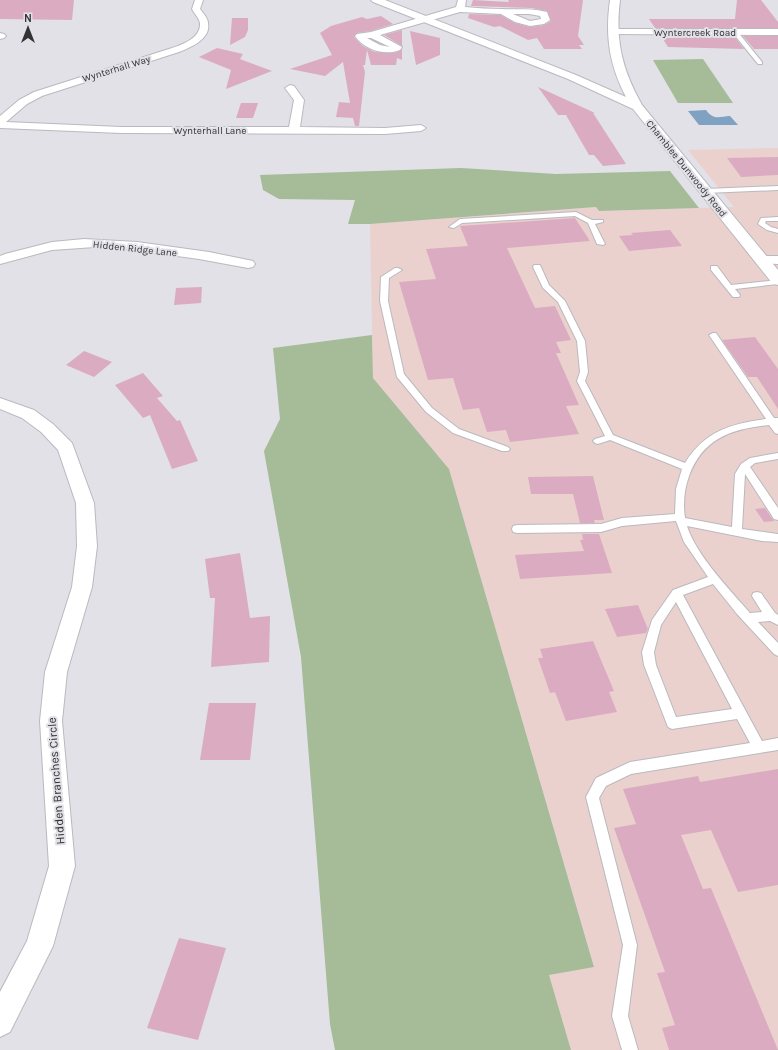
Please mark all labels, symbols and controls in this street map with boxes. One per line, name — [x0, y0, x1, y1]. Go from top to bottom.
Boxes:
north arrow — [8, 8, 48, 48]
text: N — [24, 12, 32, 25]
street label: Wyntercreek Road — [654, 27, 736, 39]
street label: Wynterhall Way — [81, 53, 152, 85]
street label: Chamblee Dunwoody Road — [643, 118, 729, 220]
street label: Wynterhall Lane — [173, 125, 247, 137]
street label: Hidden Ridge Lane — [92, 239, 178, 259]
street label: Hidden Branches Circle — [45, 717, 67, 845]

